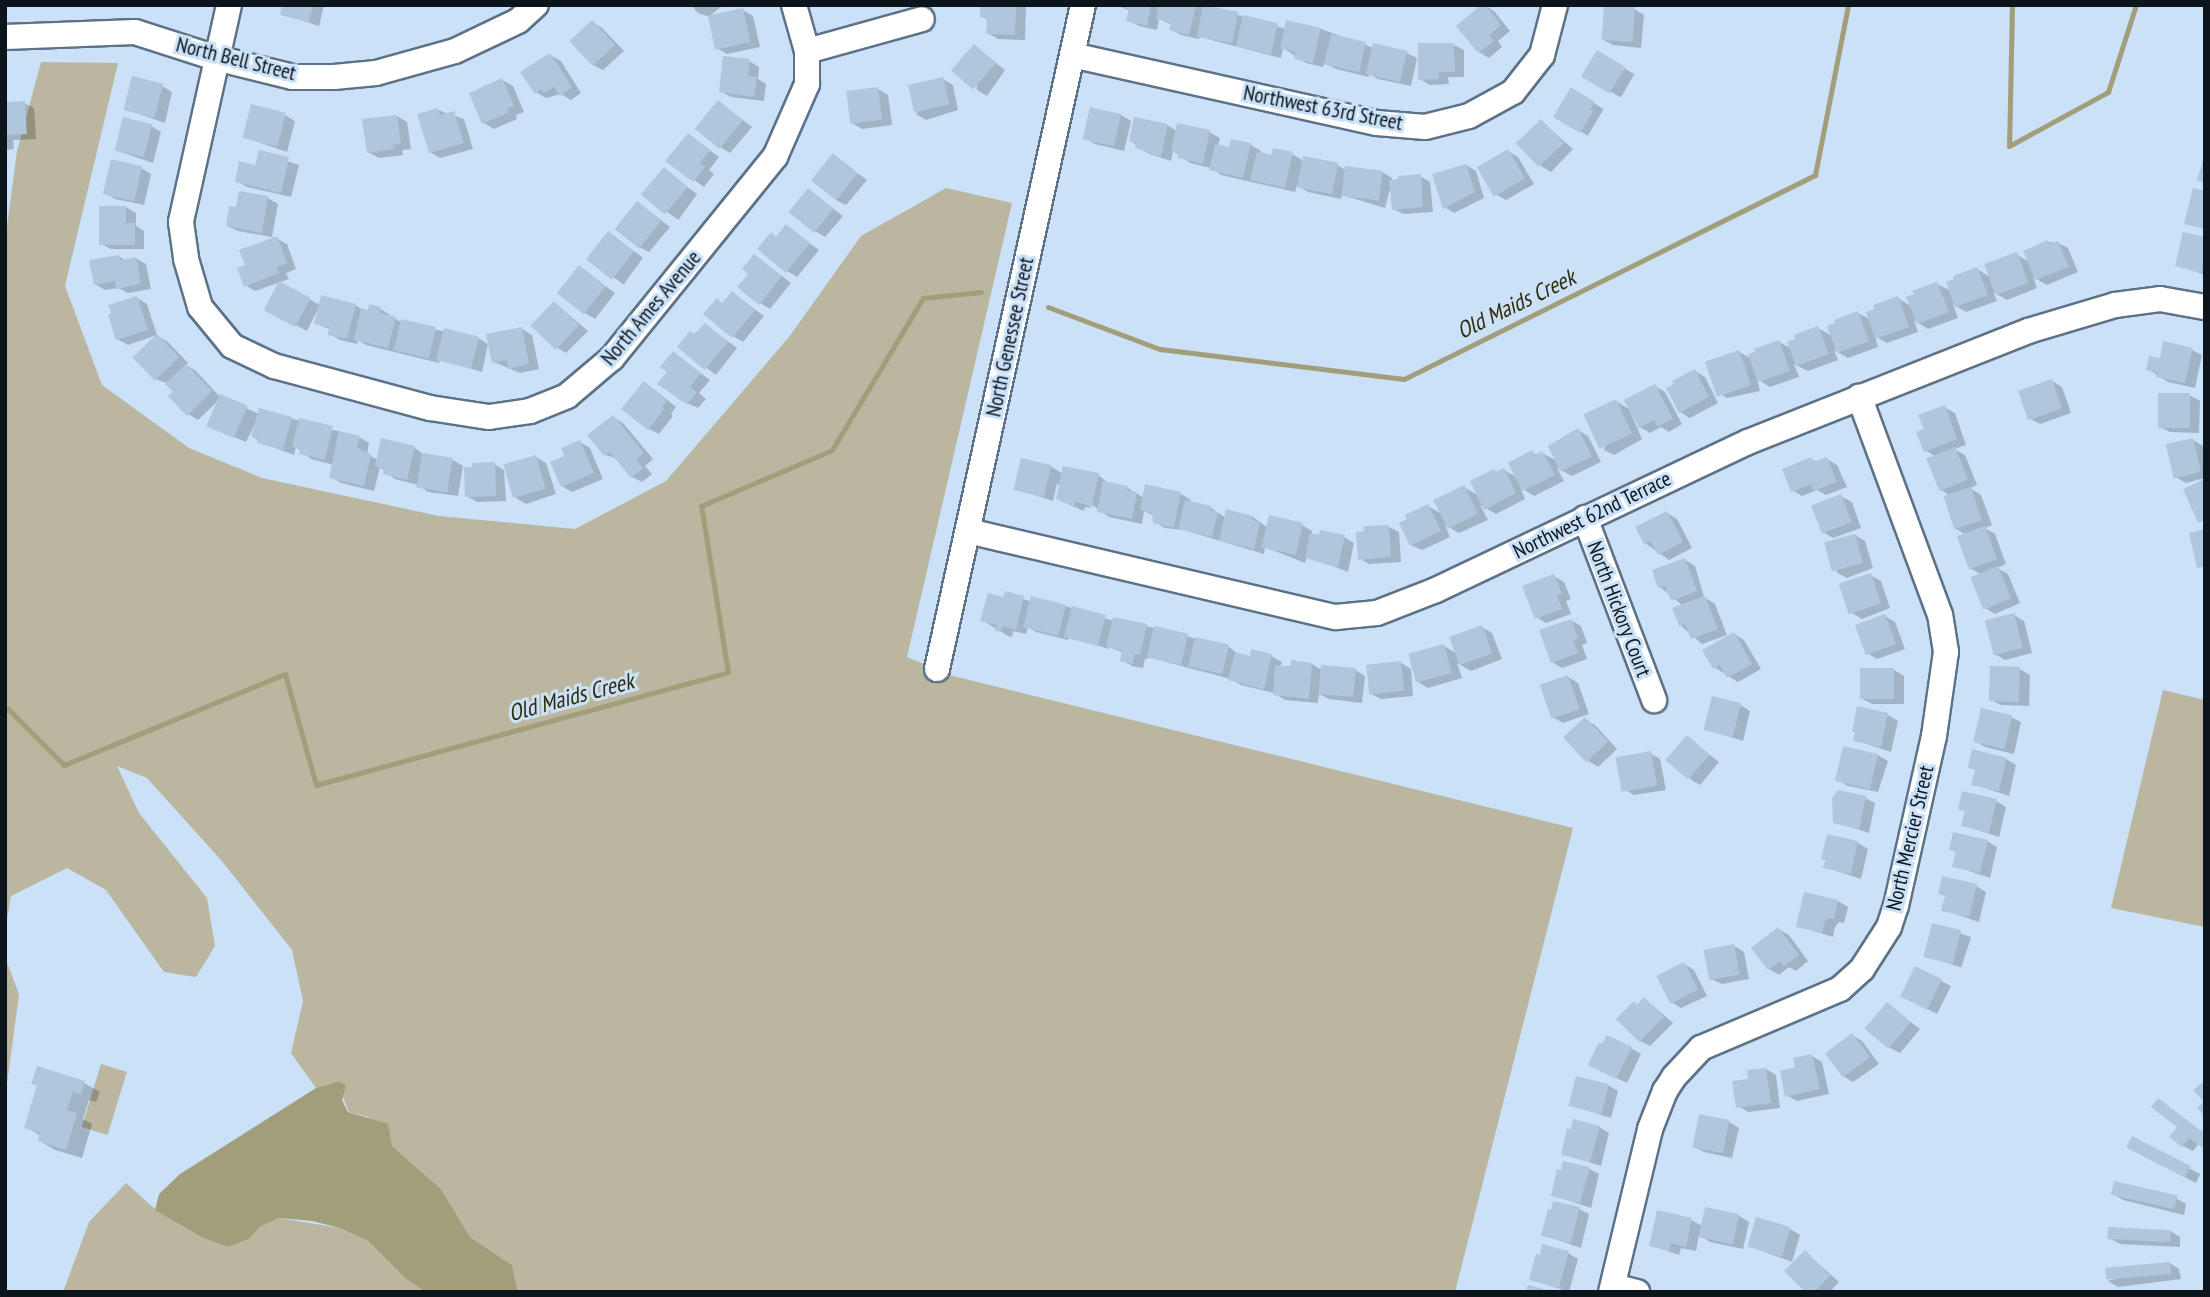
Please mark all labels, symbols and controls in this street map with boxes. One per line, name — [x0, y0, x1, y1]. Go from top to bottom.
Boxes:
street label: North Bell Street — [174, 32, 298, 86]
street label: Northwest 63rd Street — [1241, 80, 1405, 136]
street label: North Ames Avenue — [595, 245, 707, 371]
street label: North Genessee Street — [981, 255, 1039, 419]
water label: Old Maids Creek — [1452, 263, 1580, 345]
street label: Northwest 62nd Terrace — [1509, 466, 1675, 564]
street label: North Hickory Court — [1581, 537, 1657, 681]
water label: Old Maids Creek — [505, 667, 637, 727]
street label: North Mercier Street — [1881, 763, 1939, 913]

